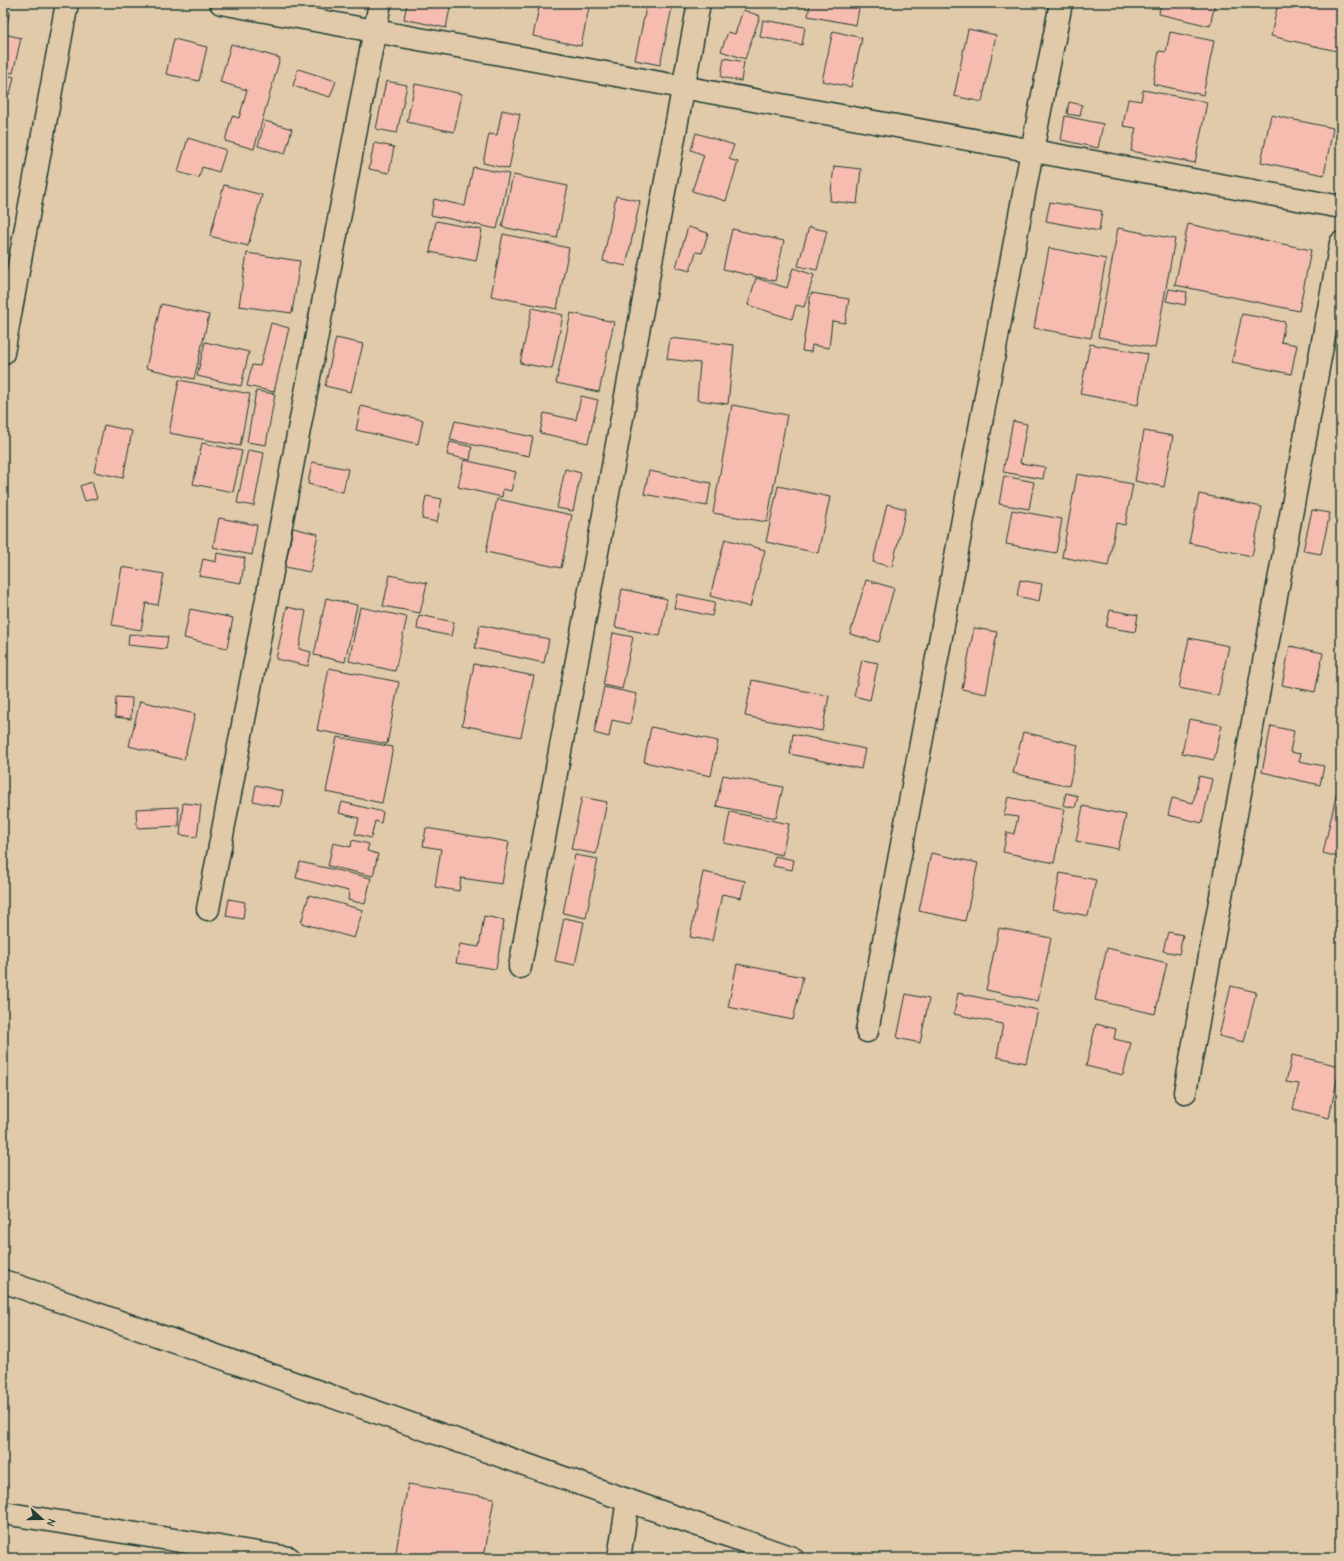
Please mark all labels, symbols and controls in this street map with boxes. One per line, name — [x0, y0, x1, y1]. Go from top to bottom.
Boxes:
north arrow — [22, 1499, 62, 1539]
text: N — [44, 1517, 58, 1528]

